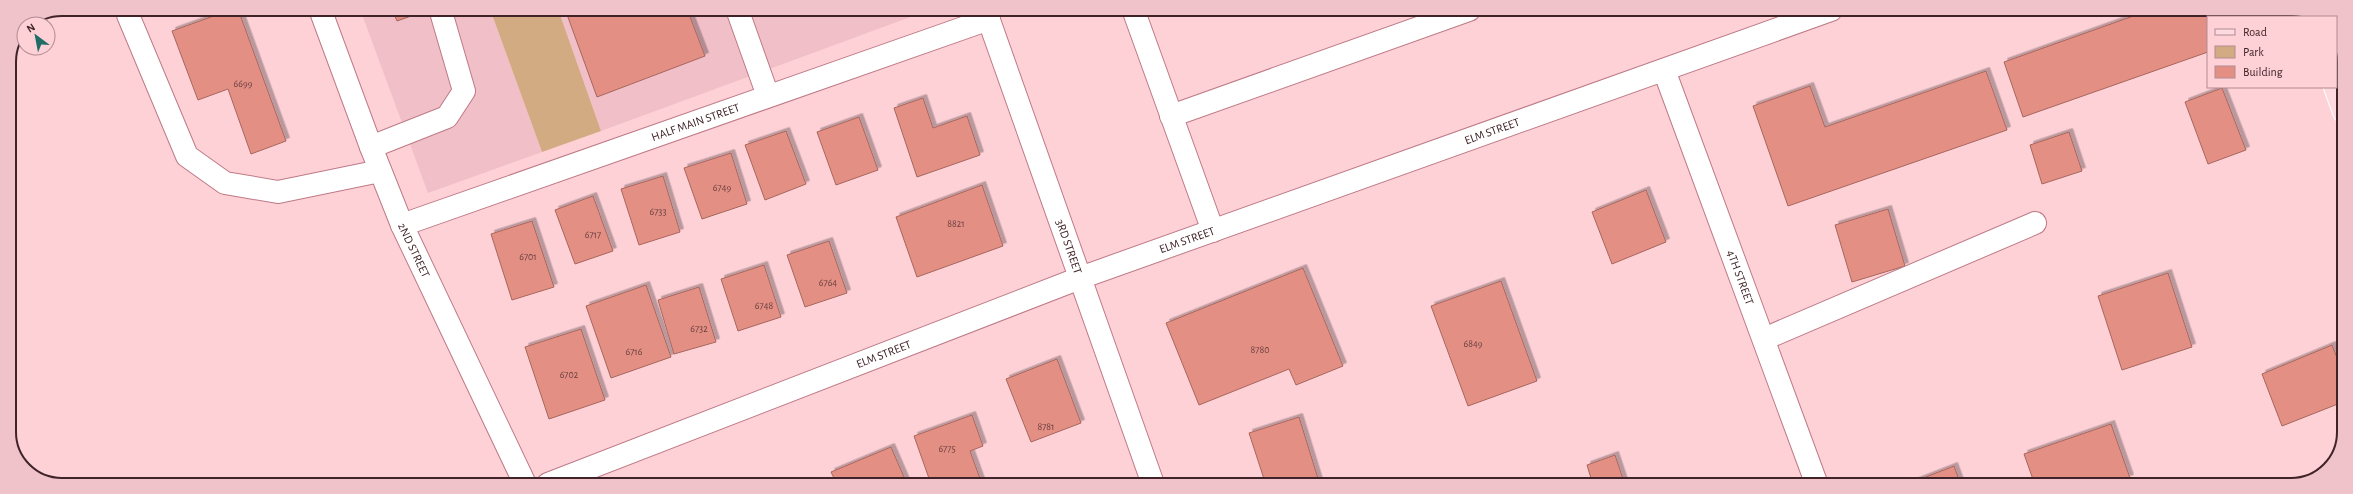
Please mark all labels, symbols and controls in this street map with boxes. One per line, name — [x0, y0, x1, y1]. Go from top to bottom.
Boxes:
north arrow — [16, 16, 56, 56]
legend — [2207, 16, 2337, 88]
text: N — [25, 21, 37, 35]
text: Road — [2243, 26, 2267, 38]
text: Park — [2243, 46, 2264, 58]
text: Building — [2243, 66, 2283, 78]
house number: 6699 — [234, 79, 253, 89]
street label: HALF MAIN STREET — [650, 101, 741, 143]
street label: ELM STREET — [1463, 116, 1521, 146]
house number: 6749 — [713, 183, 731, 193]
house number: 6733 — [649, 207, 667, 217]
street label: 3RD STREET — [1054, 218, 1084, 276]
house number: 8821 — [947, 219, 965, 229]
street label: 2ND STREET — [396, 221, 432, 280]
street label: ELM STREET — [1158, 224, 1216, 255]
house number: 6717 — [585, 230, 601, 240]
street label: 4TH STREET — [1725, 248, 1756, 306]
house number: 6701 — [519, 252, 537, 262]
house number: 6764 — [819, 278, 837, 288]
house number: 6748 — [755, 301, 773, 311]
house number: 6732 — [690, 324, 708, 334]
street label: ELM STREET — [855, 338, 913, 370]
house number: 6849 — [1464, 339, 1483, 349]
house number: 8780 — [1251, 345, 1269, 355]
house number: 6716 — [625, 347, 643, 357]
house number: 6702 — [560, 370, 579, 380]
house number: 8781 — [1037, 422, 1055, 432]
house number: 6775 — [938, 444, 956, 454]

